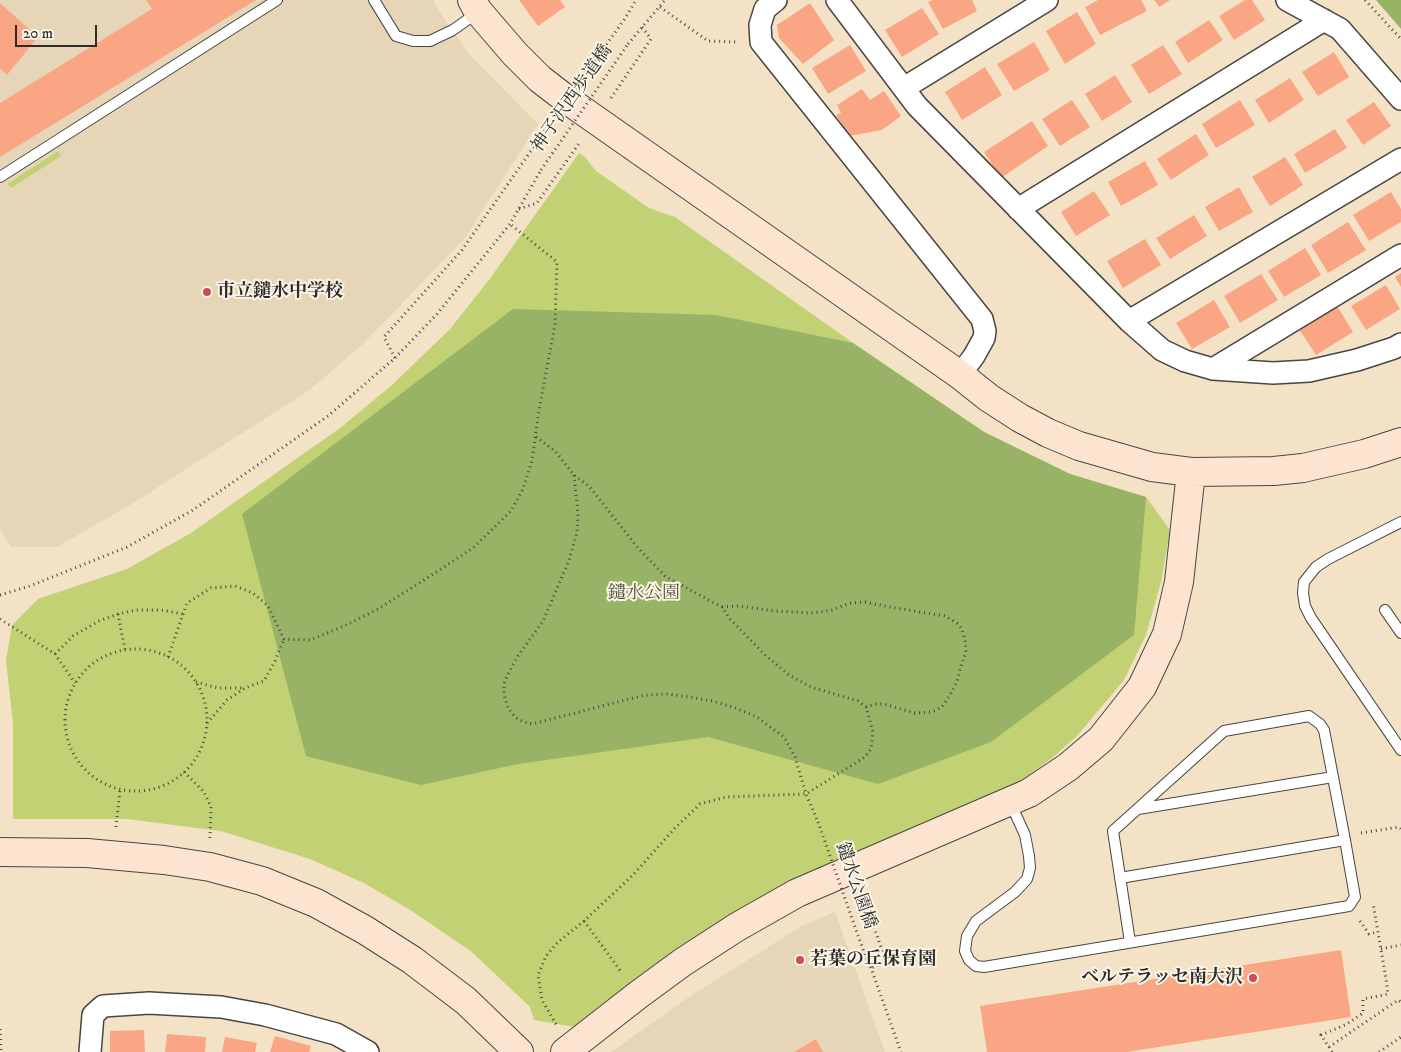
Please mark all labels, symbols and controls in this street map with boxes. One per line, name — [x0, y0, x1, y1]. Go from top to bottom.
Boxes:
scale bar — [18, 15, 100, 47]
text: 20 m — [23, 24, 53, 43]
street label: 神子沢西歩道橋 — [528, 41, 618, 157]
place label: 市立鑓水中学校 — [217, 281, 343, 303]
marker: 市立鑓水中学校 — [201, 286, 213, 298]
park label: 鑓水公園 — [608, 583, 680, 605]
street label: 鑓水公園橋 — [830, 840, 880, 932]
place label: 若葉の丘保育園 — [810, 949, 936, 971]
marker: 若葉の丘保育園 — [794, 954, 806, 966]
place label: ベルテラッセ南大沢 — [1081, 967, 1243, 989]
marker: ベルテラッセ南大沢 — [1247, 972, 1259, 984]

